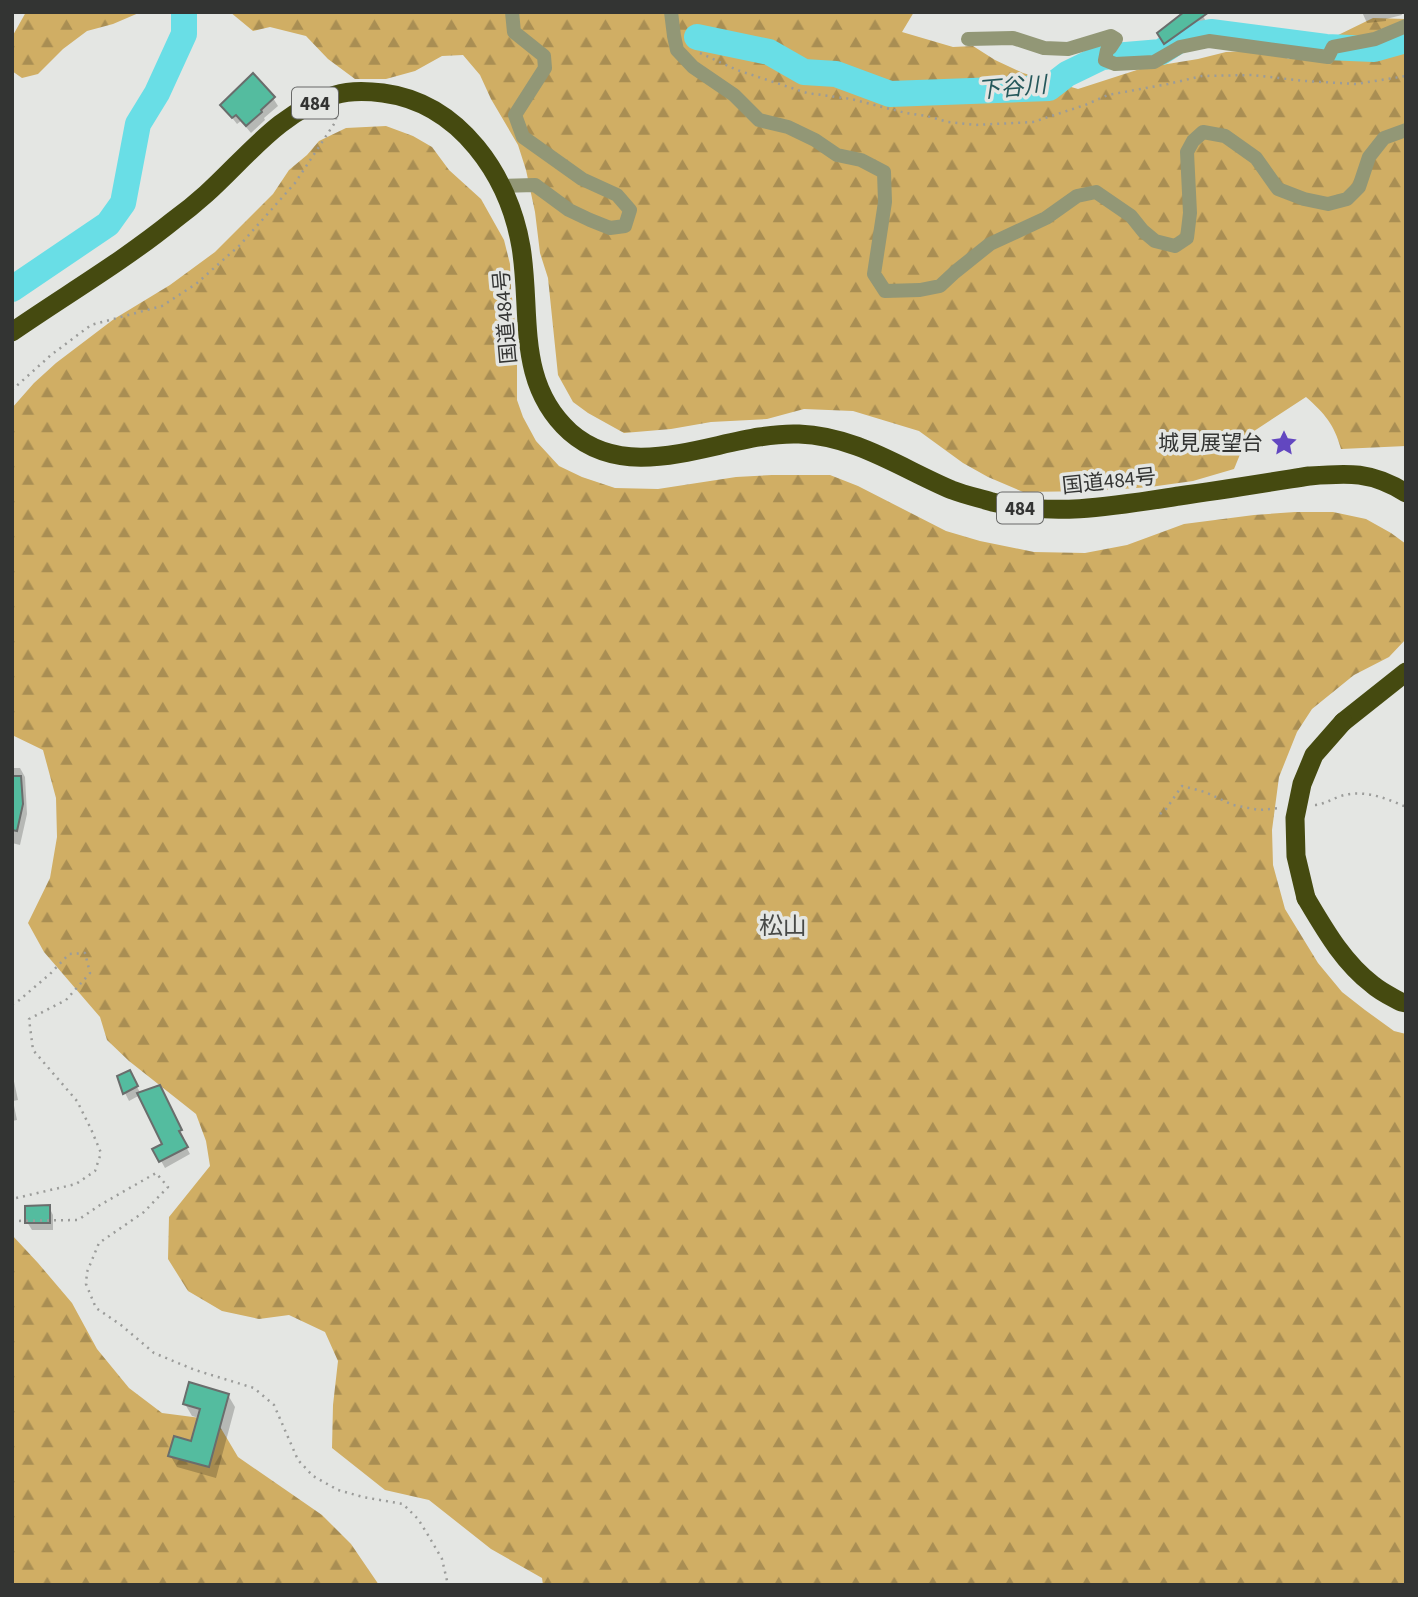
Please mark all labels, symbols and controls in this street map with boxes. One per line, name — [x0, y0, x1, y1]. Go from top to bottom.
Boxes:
water label: 下谷川 — [976, 68, 1051, 107]
road number: 484 — [292, 88, 338, 118]
street label: 国道484号 — [486, 269, 524, 365]
place label: 城見展望台 — [1158, 428, 1263, 458]
place icon: 城見展望台 — [1269, 428, 1299, 458]
street label: 国道484号 — [1061, 461, 1157, 501]
road number: 484 — [997, 492, 1043, 524]
district label: 松山 — [759, 909, 807, 944]

